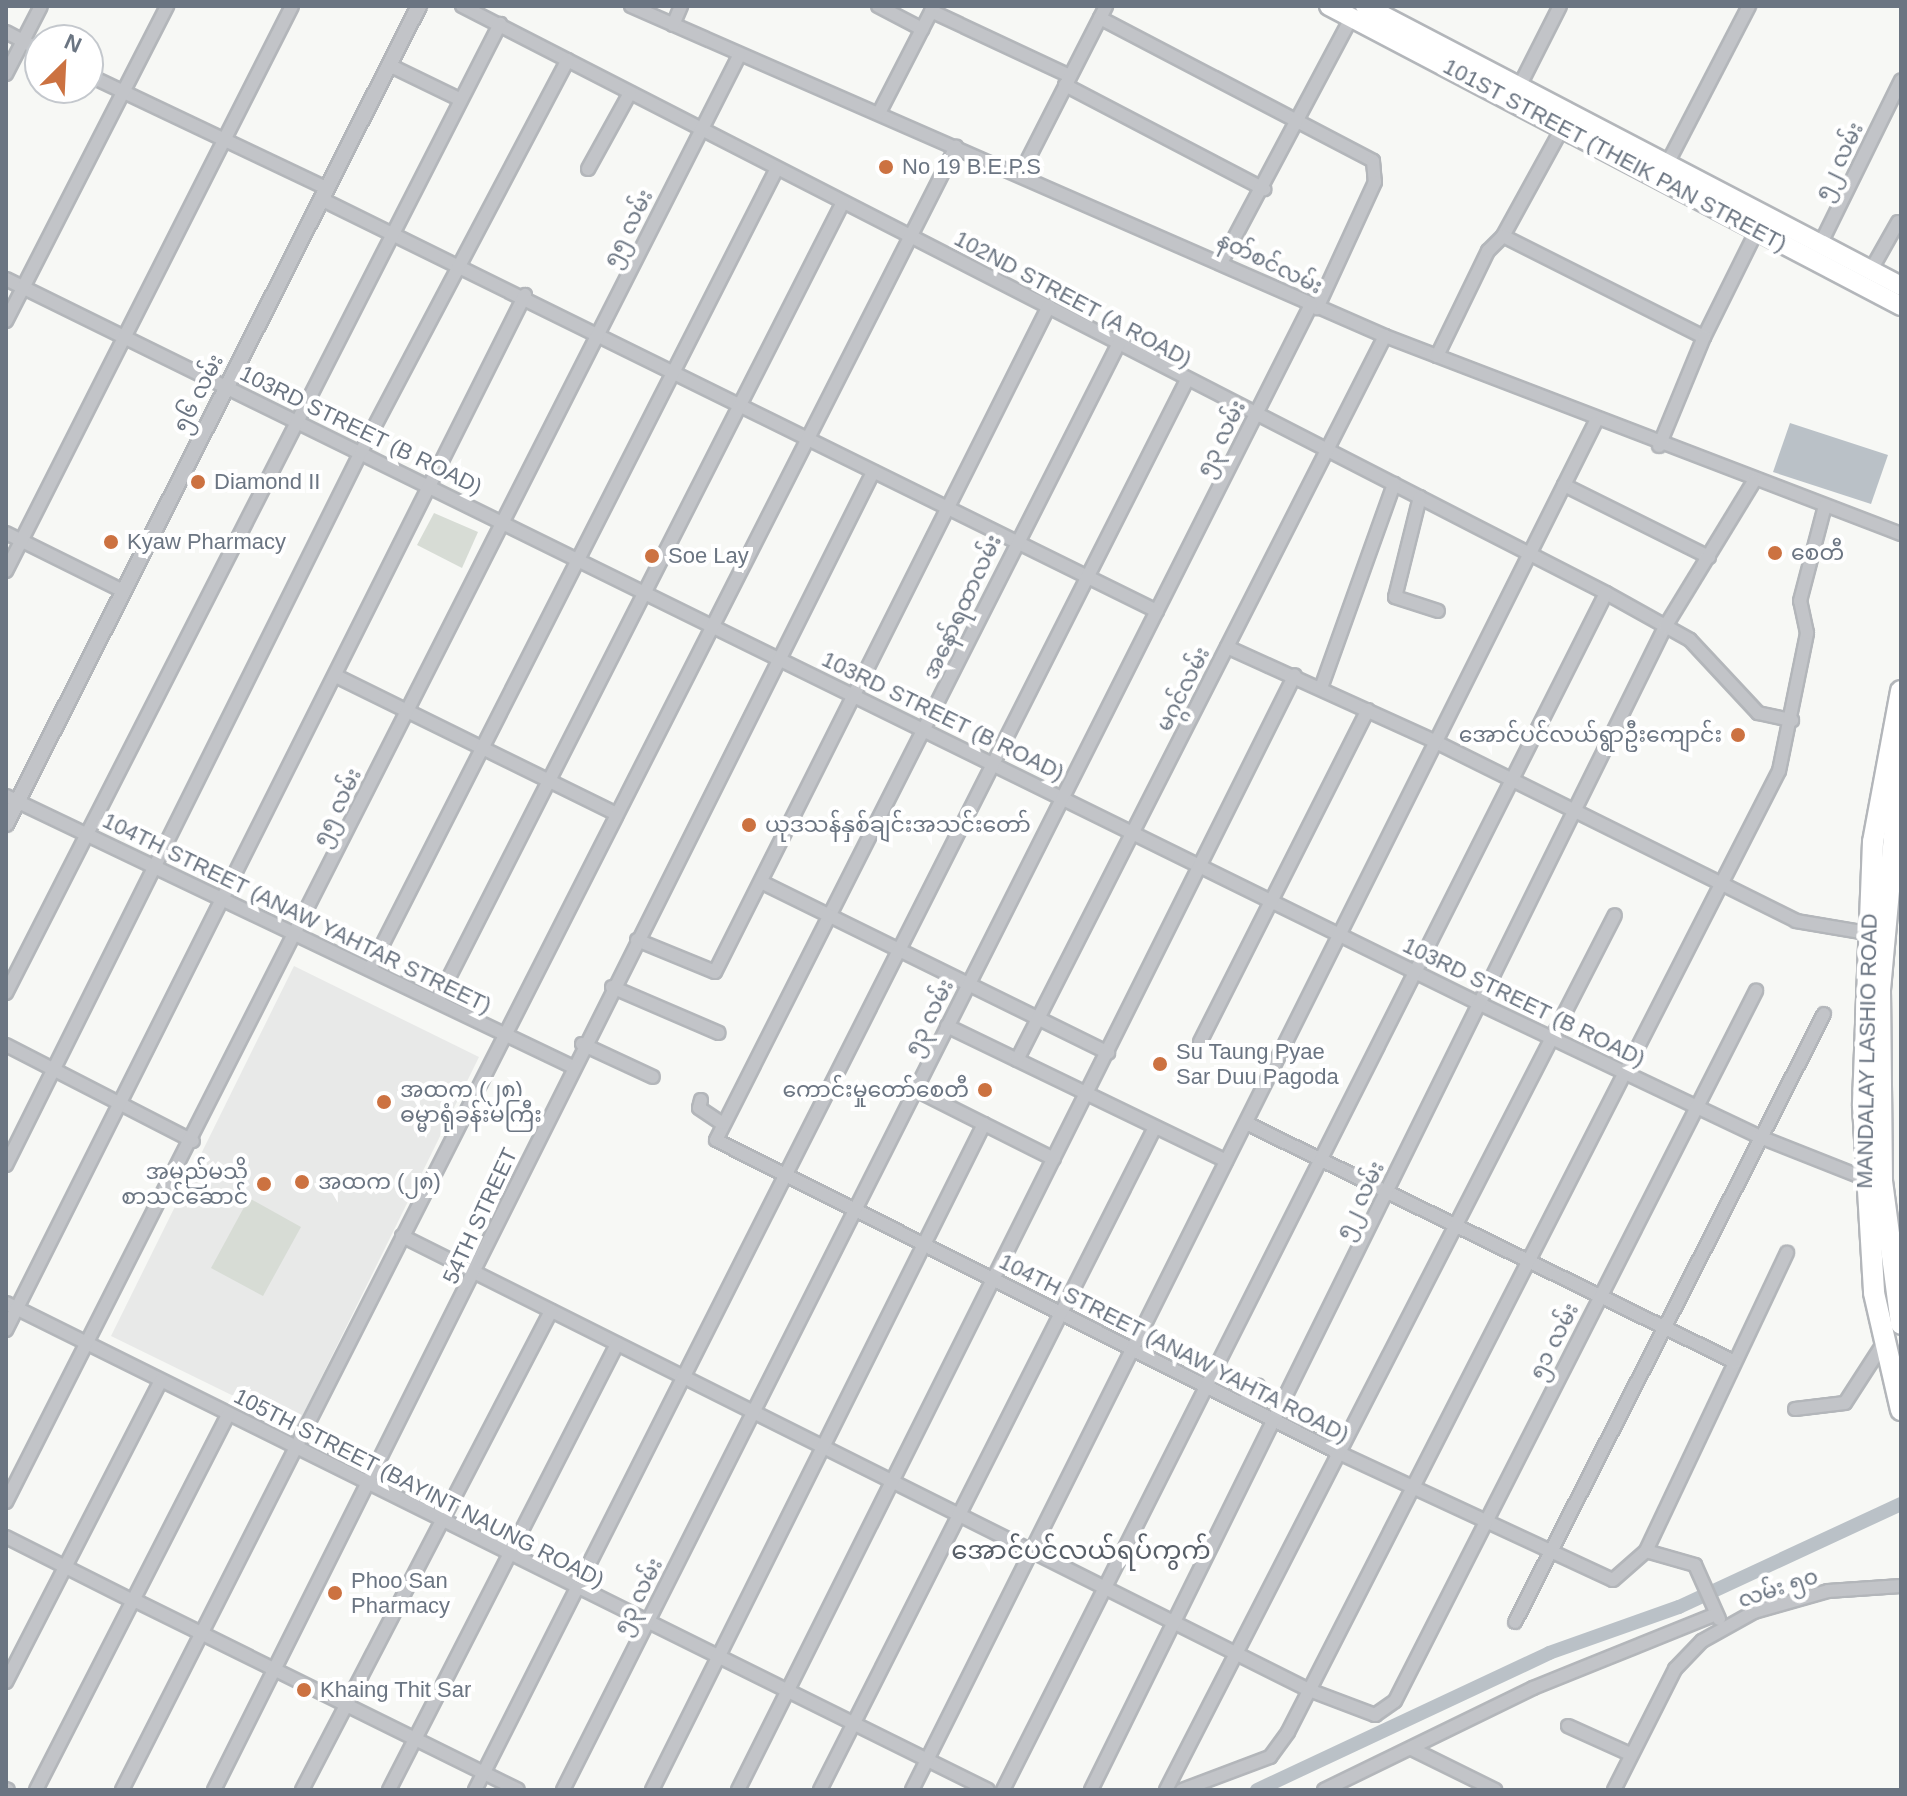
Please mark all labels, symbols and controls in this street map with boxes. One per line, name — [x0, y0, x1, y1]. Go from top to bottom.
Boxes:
north arrow — [24, 24, 104, 104]
text: N — [61, 29, 85, 58]
street label: 101ST STREET (THEIK PAN STREET) — [1438, 53, 1792, 257]
street label: ၅၂ လမ်း — [1809, 118, 1869, 204]
place label: No 19 B.E.P.S — [902, 154, 1041, 180]
marker: No 19 B.E.P.S — [877, 158, 895, 176]
street label: ၅၅ လမ်း — [597, 185, 659, 271]
street label: 102ND STREET (A ROAD) — [949, 225, 1197, 373]
street label: နတ်စင်လမ်း — [1213, 226, 1327, 300]
street label: ၅၆ လမ်း — [167, 350, 229, 436]
street label: 103RD STREET (B ROAD) — [235, 360, 487, 500]
street label: ၅၃ လမ်း — [1191, 396, 1251, 480]
place label: Diamond II — [214, 469, 320, 495]
marker: Diamond II — [189, 473, 207, 491]
place label: Kyaw Pharmacy — [127, 529, 286, 555]
street label: အနော်ရထာလမ်း — [917, 530, 1007, 684]
marker: Kyaw Pharmacy — [102, 533, 120, 551]
place label: စေတီ — [1791, 540, 1844, 566]
place label: Soe Lay — [668, 543, 749, 569]
marker: စေတီ — [1766, 544, 1784, 562]
marker: Soe Lay — [643, 547, 661, 565]
street label: မဂ္ဂင်လမ်း — [1151, 642, 1215, 736]
street label: 103RD STREET (B ROAD) — [817, 646, 1069, 786]
place label: အောင်ပင်လယ်ရွာဦးကျောင်း — [1459, 722, 1722, 748]
marker: အောင်ပင်လယ်ရွာဦးကျောင်း — [1729, 726, 1747, 744]
street label: ၅၅ လမ်း — [307, 764, 367, 850]
street label: 104TH STREET (ANAW YAHTAR STREET) — [98, 807, 496, 1019]
place label: ယုဒသန်နှစ်ချင်းအသင်းတော် — [765, 812, 1031, 838]
marker: ယုဒသန်နှစ်ချင်းအသင်းတော် — [740, 816, 758, 834]
street label: MANDALAY LASHIO ROAD — [1851, 913, 1883, 1189]
street label: 103RD STREET (B ROAD) — [1398, 932, 1650, 1072]
street label: ၅၃ လမ်း — [899, 975, 959, 1059]
place label: Su Taung Pyae Sar Duu Pagoda — [1176, 1038, 1339, 1090]
marker: Su Taung Pyae Sar Duu Pagoda — [1151, 1055, 1169, 1073]
place label: အထက (၂၈) ဓမ္မာရုံခန်းမကြီး — [400, 1076, 542, 1128]
place label: ကောင်းမှုတော်စေတီ — [782, 1077, 969, 1103]
marker: ကောင်းမှုတော်စေတီ — [976, 1081, 994, 1099]
marker: အထက (၂၈) ဓမ္မာရုံခန်းမကြီး — [375, 1093, 393, 1111]
street label: 54TH STREET — [437, 1144, 523, 1288]
street label: ၅၂ လမ်း — [1330, 1157, 1390, 1243]
place label: အမည်မသိ စာသင်ဆောင် — [121, 1158, 248, 1210]
place label: အထက (၂၈) — [318, 1169, 441, 1195]
marker: အထက (၂၈) — [293, 1173, 311, 1191]
marker: အမည်မသိ စာသင်ဆောင် — [255, 1175, 273, 1193]
street label: 104TH STREET (ANAW YAHTA ROAD) — [994, 1248, 1354, 1448]
street label: ၅၁ လမ်း — [1524, 1299, 1584, 1383]
street label: 105TH STREET (BAYINT NAUNG ROAD) — [229, 1383, 609, 1593]
district label: အောင်ပင်လယ်ရပ်ကွက် — [951, 1535, 1211, 1567]
street label: ၅၃ လမ်း — [608, 1554, 668, 1638]
street label: လမ်း ၅၀ — [1735, 1563, 1821, 1613]
place label: Phoo San Pharmacy — [351, 1567, 450, 1618]
marker: Phoo San Pharmacy — [326, 1584, 344, 1602]
place label: Khaing Thit Sar — [320, 1677, 472, 1703]
marker: Khaing Thit Sar — [295, 1681, 313, 1699]

